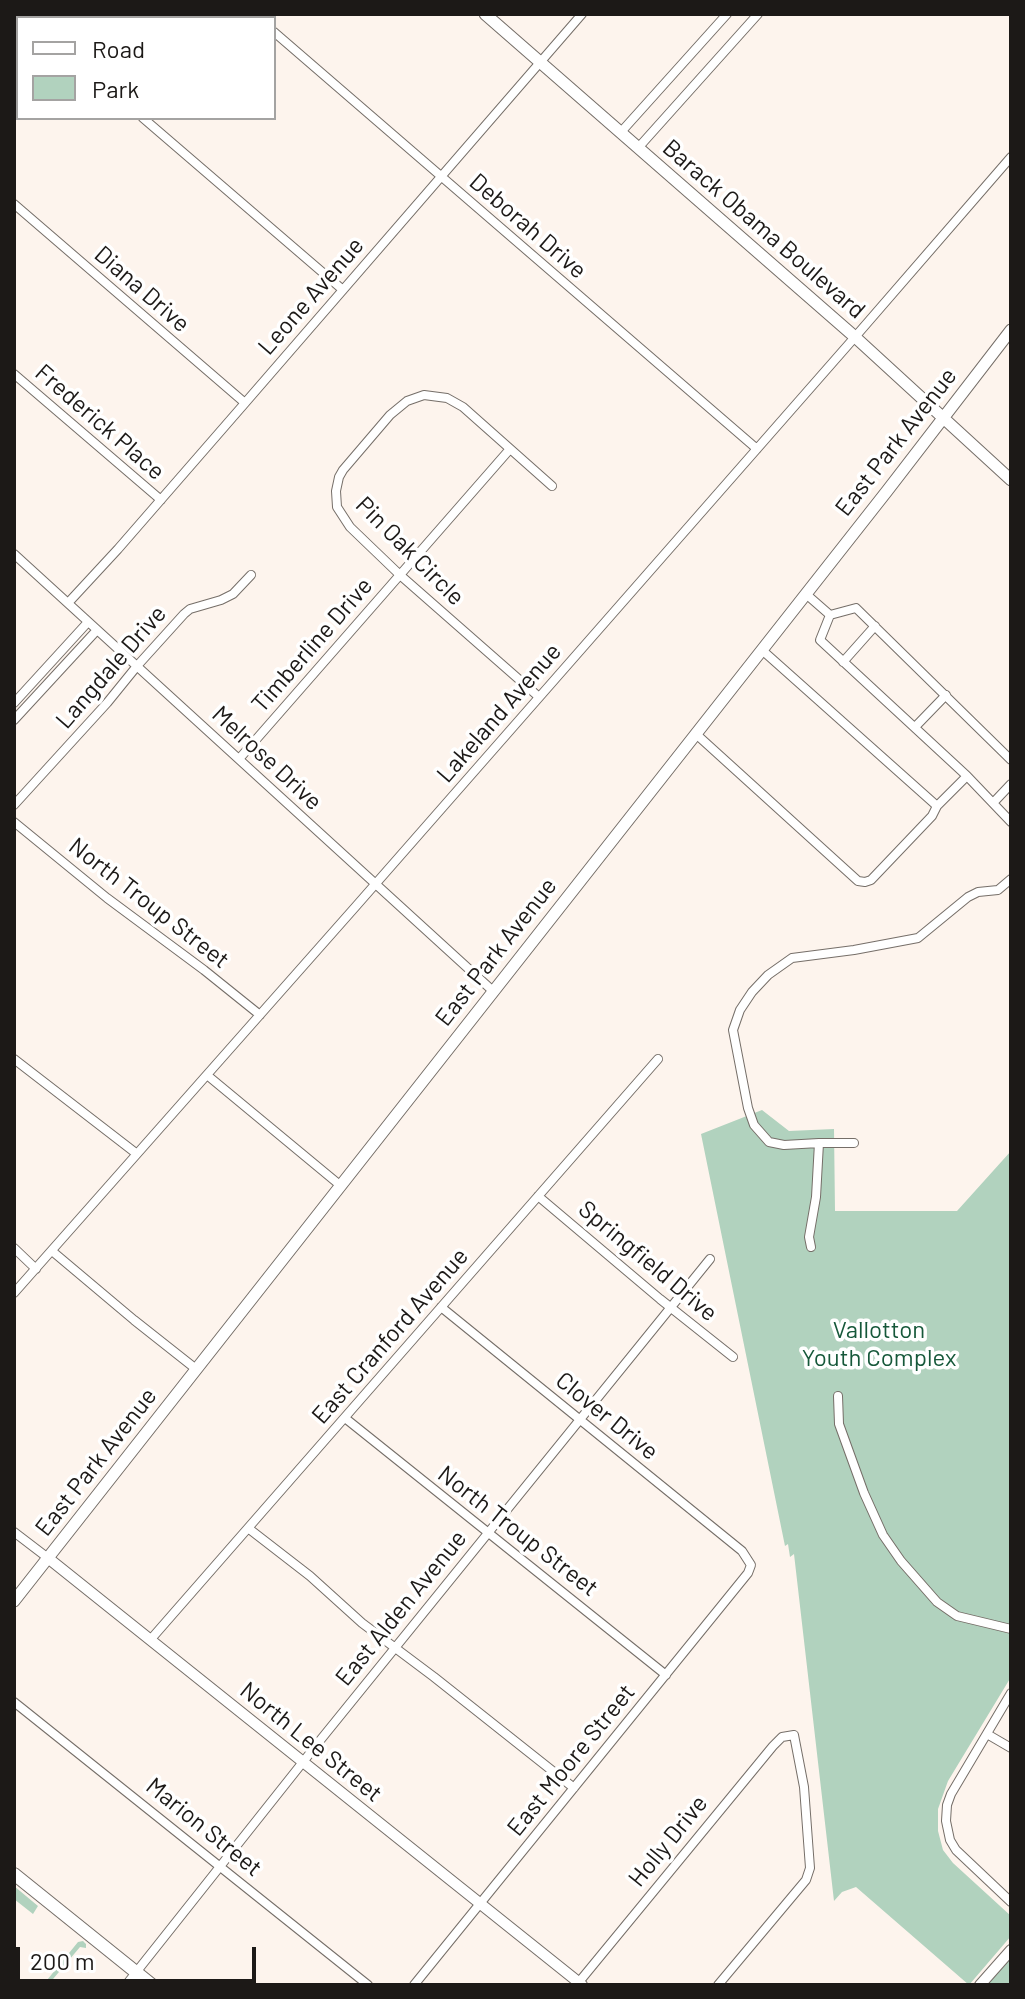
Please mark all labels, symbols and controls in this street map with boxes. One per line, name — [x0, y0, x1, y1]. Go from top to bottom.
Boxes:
legend — [16, 16, 276, 120]
text: Road — [92, 34, 145, 63]
text: Park — [92, 74, 139, 103]
street label: Barack Obama Boulevard — [657, 133, 871, 325]
street label: Deborah Drive — [464, 167, 592, 285]
street label: Leone Avenue — [252, 231, 370, 361]
street label: Diana Drive — [89, 240, 195, 338]
street label: Frederick Place — [29, 358, 171, 486]
street label: East Park Avenue — [829, 362, 963, 522]
street label: Pin Oak Circle — [350, 491, 470, 611]
street label: Timberline Drive — [246, 572, 378, 718]
street label: Langdale Drive — [50, 600, 172, 734]
street label: Lakeland Avenue — [431, 638, 567, 788]
street label: Melrose Drive — [206, 700, 328, 816]
street label: North Troup Street — [63, 832, 235, 974]
street label: East Park Avenue — [429, 872, 563, 1032]
street label: Springfield Drive — [573, 1195, 723, 1327]
street label: East Cranford Avenue — [306, 1242, 474, 1430]
park label: Vallotton Youth Complex — [802, 1316, 956, 1372]
street label: Clover Drive — [550, 1366, 664, 1466]
street label: East Park Avenue — [29, 1382, 163, 1542]
street label: North Troup Street — [432, 1460, 604, 1602]
street label: East Alden Avenue — [329, 1524, 473, 1692]
street label: North Lee Street — [234, 1676, 388, 1808]
street label: East Moore Street — [501, 1678, 641, 1842]
street label: Marion Street — [140, 1772, 268, 1882]
street label: Holly Drive — [622, 1790, 714, 1892]
scale bar — [20, 1931, 260, 1981]
text: 200 m — [30, 1946, 95, 1975]

